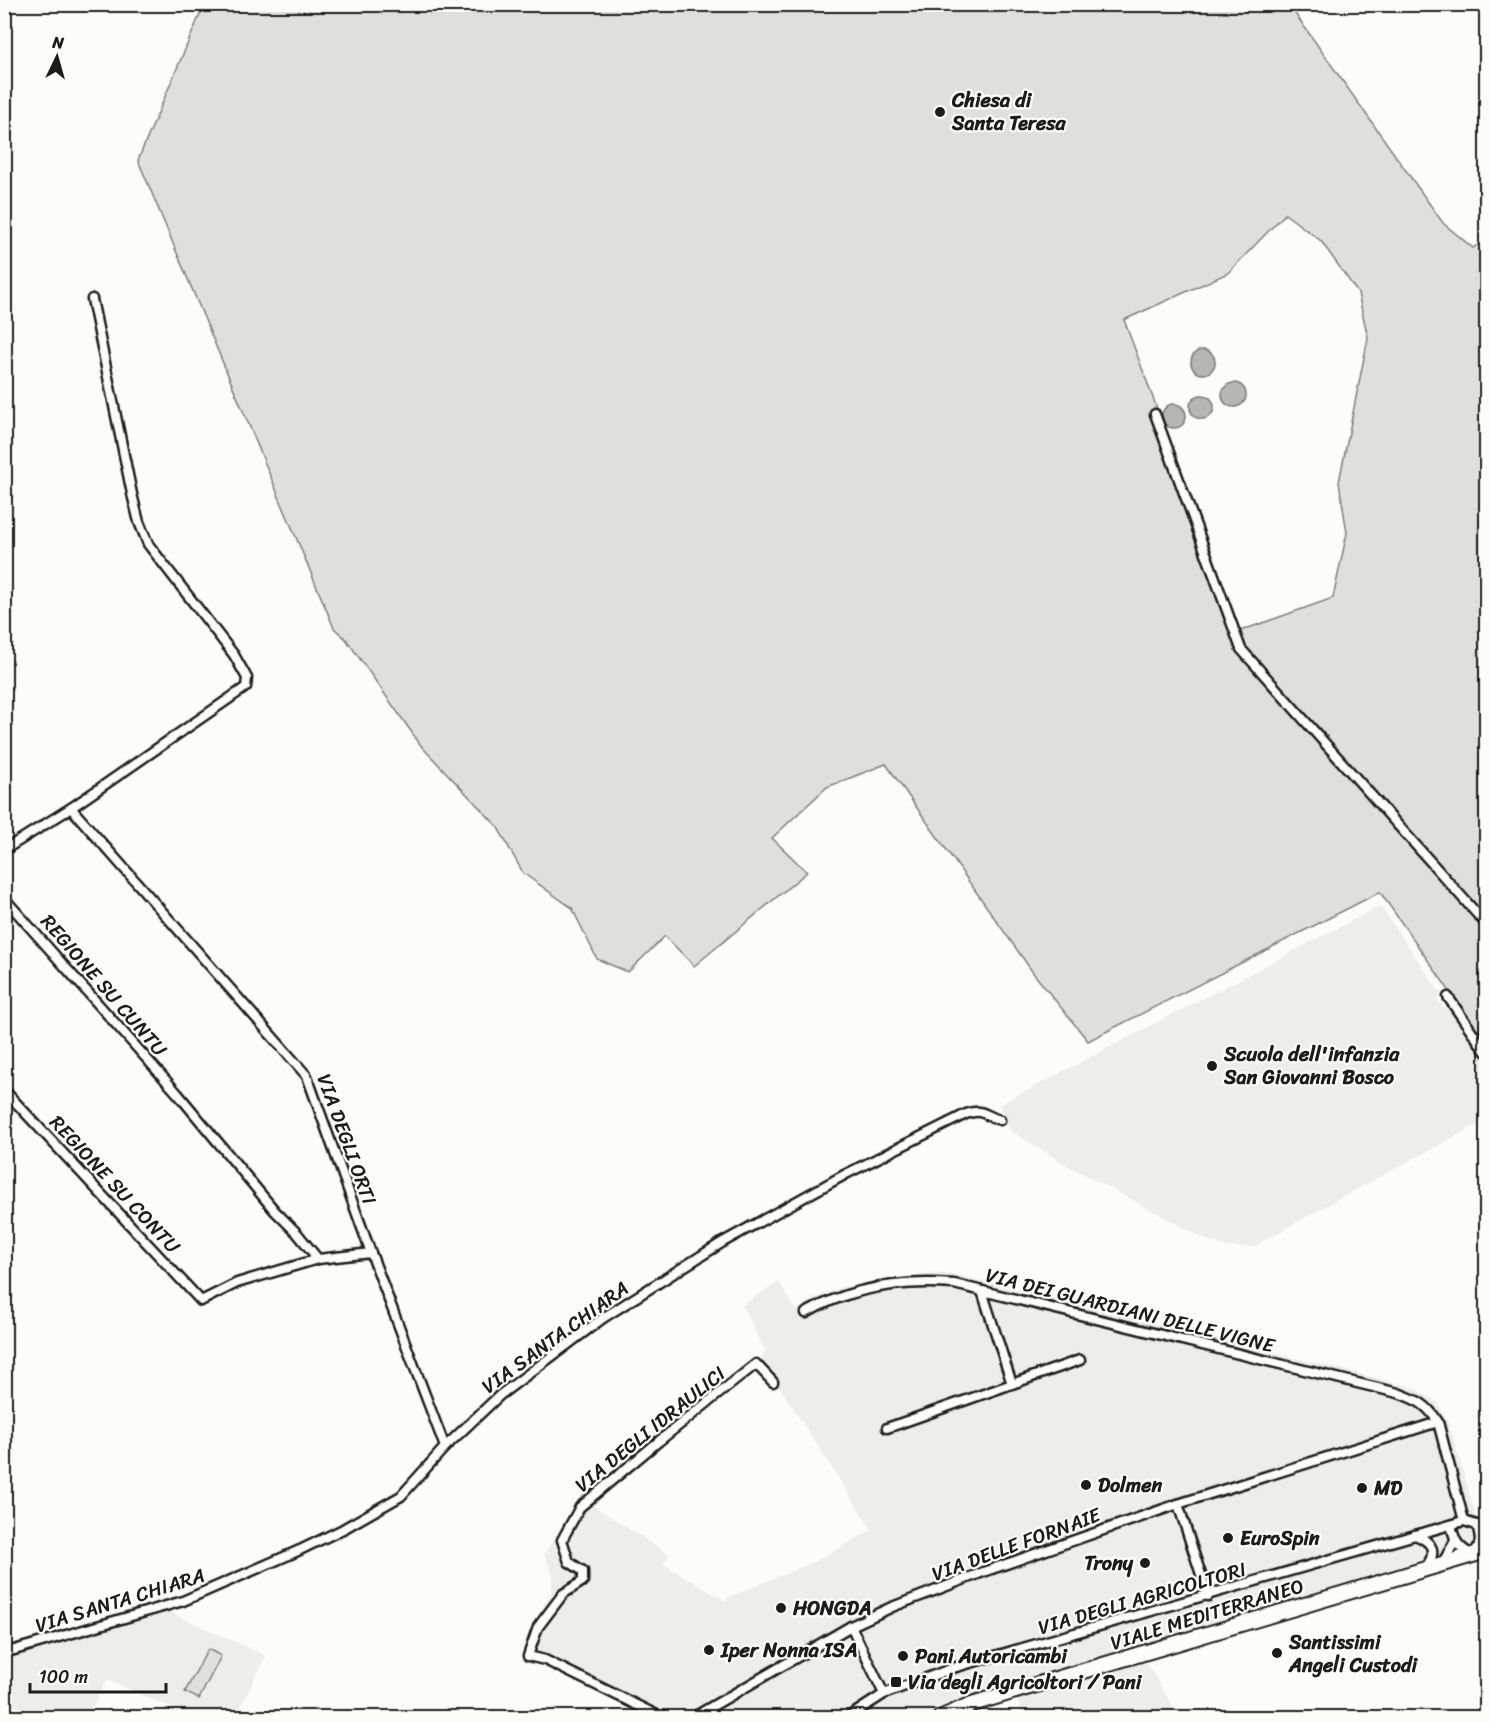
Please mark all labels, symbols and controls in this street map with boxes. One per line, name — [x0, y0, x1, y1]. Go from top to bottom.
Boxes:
north arrow — [27, 27, 87, 87]
text: N — [50, 28, 66, 58]
place label: Chiesa di Santa Teresa — [951, 83, 1066, 141]
marker: Chiesa di Santa Teresa — [933, 105, 947, 119]
street label: REGIONE SU CUNTU — [31, 906, 176, 1065]
place label: Scuola dell'infanzia San Giovanni Bosco — [1223, 1037, 1400, 1095]
marker: Scuola dell'infanzia San Giovanni Bosco — [1205, 1059, 1219, 1073]
street label: VIA DEGLI ORTI — [307, 1069, 386, 1210]
street label: REGIONE SU CONTU — [40, 1107, 189, 1263]
street label: VIA DEI GUARDIANI DELLE VIGNE — [982, 1258, 1280, 1364]
street label: VIA SANTA CHIARA — [474, 1272, 637, 1403]
street label: VIA DEGLI IDRAULICI — [567, 1357, 734, 1502]
place label: Dolmen — [1098, 1468, 1162, 1503]
place label: MD — [1373, 1471, 1403, 1506]
marker: Dolmen — [1079, 1478, 1093, 1492]
marker: MD — [1355, 1481, 1369, 1495]
street label: VIA DELLE FORNAIE — [927, 1497, 1107, 1591]
place label: EuroSpin — [1240, 1521, 1320, 1556]
marker: EuroSpin — [1221, 1531, 1235, 1545]
place label: Trony — [1084, 1546, 1134, 1581]
street label: VIA DEGLI AGRICOLTORI — [1034, 1552, 1250, 1645]
marker: Trony — [1138, 1556, 1152, 1570]
street label: VIA SANTA CHIARA — [31, 1558, 209, 1643]
street label: VIALE MEDITERRANEO — [1106, 1568, 1308, 1661]
place label: HONGDA — [792, 1591, 872, 1626]
marker: HONGDA — [774, 1601, 788, 1615]
place label: Santissimi Angeli Custodi — [1288, 1625, 1419, 1683]
place label: Iper Nonna ISA — [720, 1633, 858, 1668]
place label: Pani Autoricambi — [915, 1639, 1068, 1674]
marker: Iper Nonna ISA — [702, 1643, 716, 1657]
marker: Santissimi Angeli Custodi — [1270, 1646, 1284, 1660]
marker: Pani Autoricambi — [896, 1649, 910, 1663]
scale bar — [30, 1656, 166, 1694]
text: 100 m — [39, 1661, 88, 1693]
place label: Via degli Agricoltori / Pani — [908, 1665, 1143, 1700]
marker: Via degli Agricoltori / Pani — [889, 1675, 903, 1689]

